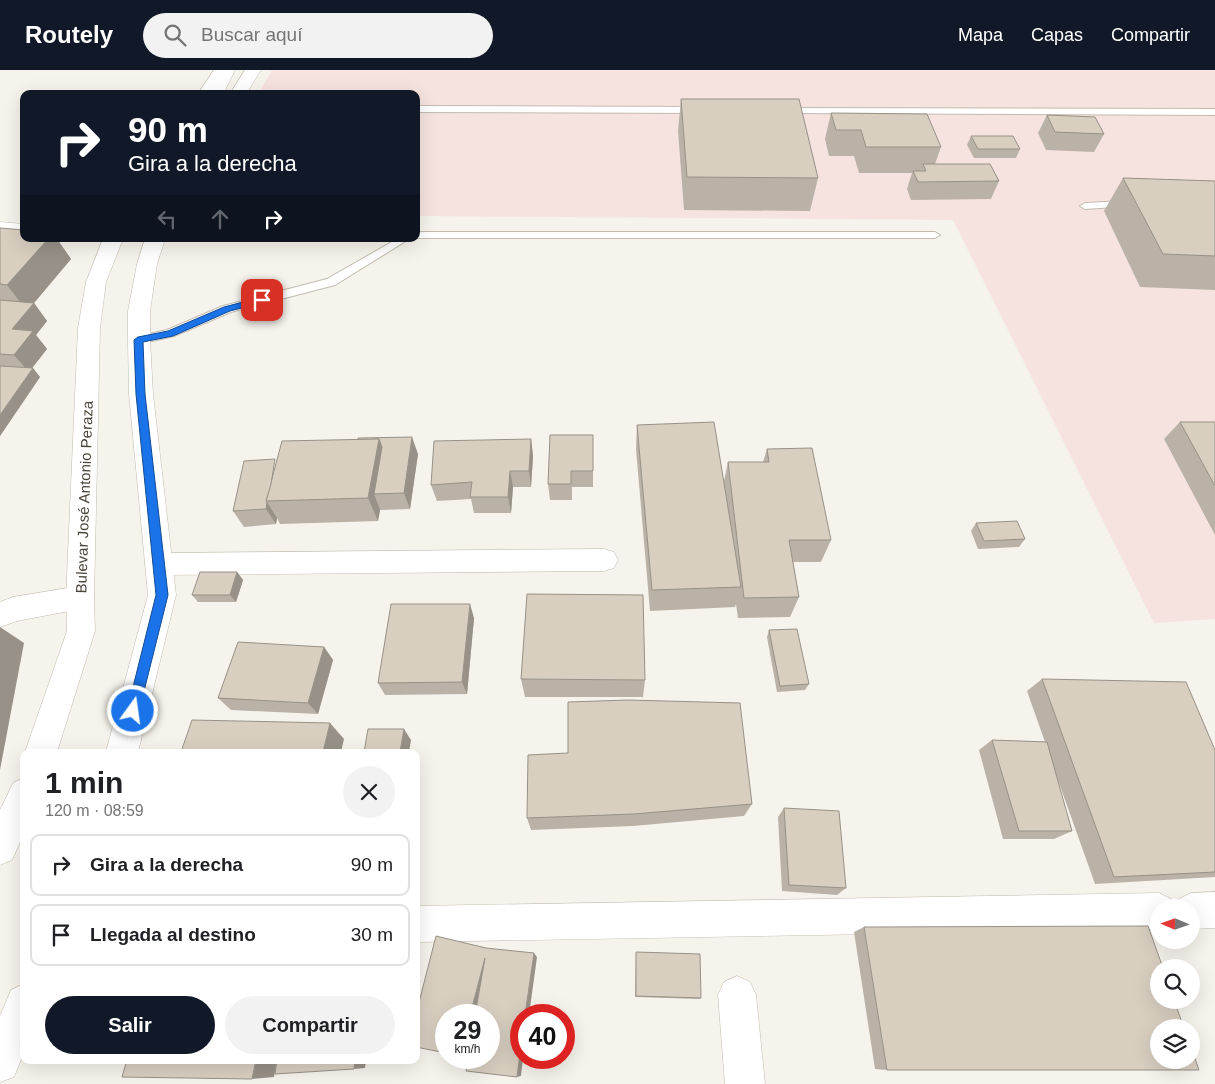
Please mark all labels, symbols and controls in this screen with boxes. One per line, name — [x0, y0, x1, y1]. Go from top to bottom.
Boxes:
search box — [143, 13, 493, 58]
text: Routely — [25, 21, 113, 48]
icon: search — [161, 21, 189, 49]
text: Buscar aquí — [201, 24, 302, 45]
text: Mapa — [958, 25, 1003, 45]
text: Capas — [1031, 25, 1083, 45]
text: Compartir — [1111, 25, 1190, 45]
icon: right — [45, 110, 110, 175]
text: 90 m — [128, 110, 208, 149]
text: Gira a la derecha — [128, 151, 297, 176]
icon: left — [153, 205, 181, 233]
icon: ahead — [206, 205, 234, 233]
icon: right — [259, 205, 287, 233]
pin — [241, 279, 283, 321]
icon: arrive — [248, 286, 276, 314]
street label: Bulevar José Antonio Peraza — [72, 400, 96, 594]
position arrow — [106, 684, 158, 736]
text: 1 min — [45, 766, 123, 799]
button: close — [343, 766, 395, 818]
text: 120 m · 08:59 — [45, 802, 144, 819]
icon: right — [47, 851, 75, 879]
text: Gira a la derecha — [90, 854, 243, 875]
text: 90 m — [351, 854, 393, 875]
north arrow — [1150, 899, 1200, 949]
map controls — [1150, 899, 1200, 1069]
icon: arrive — [47, 921, 75, 949]
text: Llegada al destino — [90, 924, 256, 945]
text: 30 m — [351, 924, 393, 945]
button: search — [1150, 959, 1200, 1009]
button: Salir — [45, 996, 215, 1054]
button: Compartir — [225, 996, 395, 1054]
speed limit sign: 40 — [510, 1004, 575, 1069]
text: 29 — [454, 1016, 481, 1044]
button: layers — [1150, 1019, 1200, 1069]
text: km/h — [454, 1042, 481, 1056]

